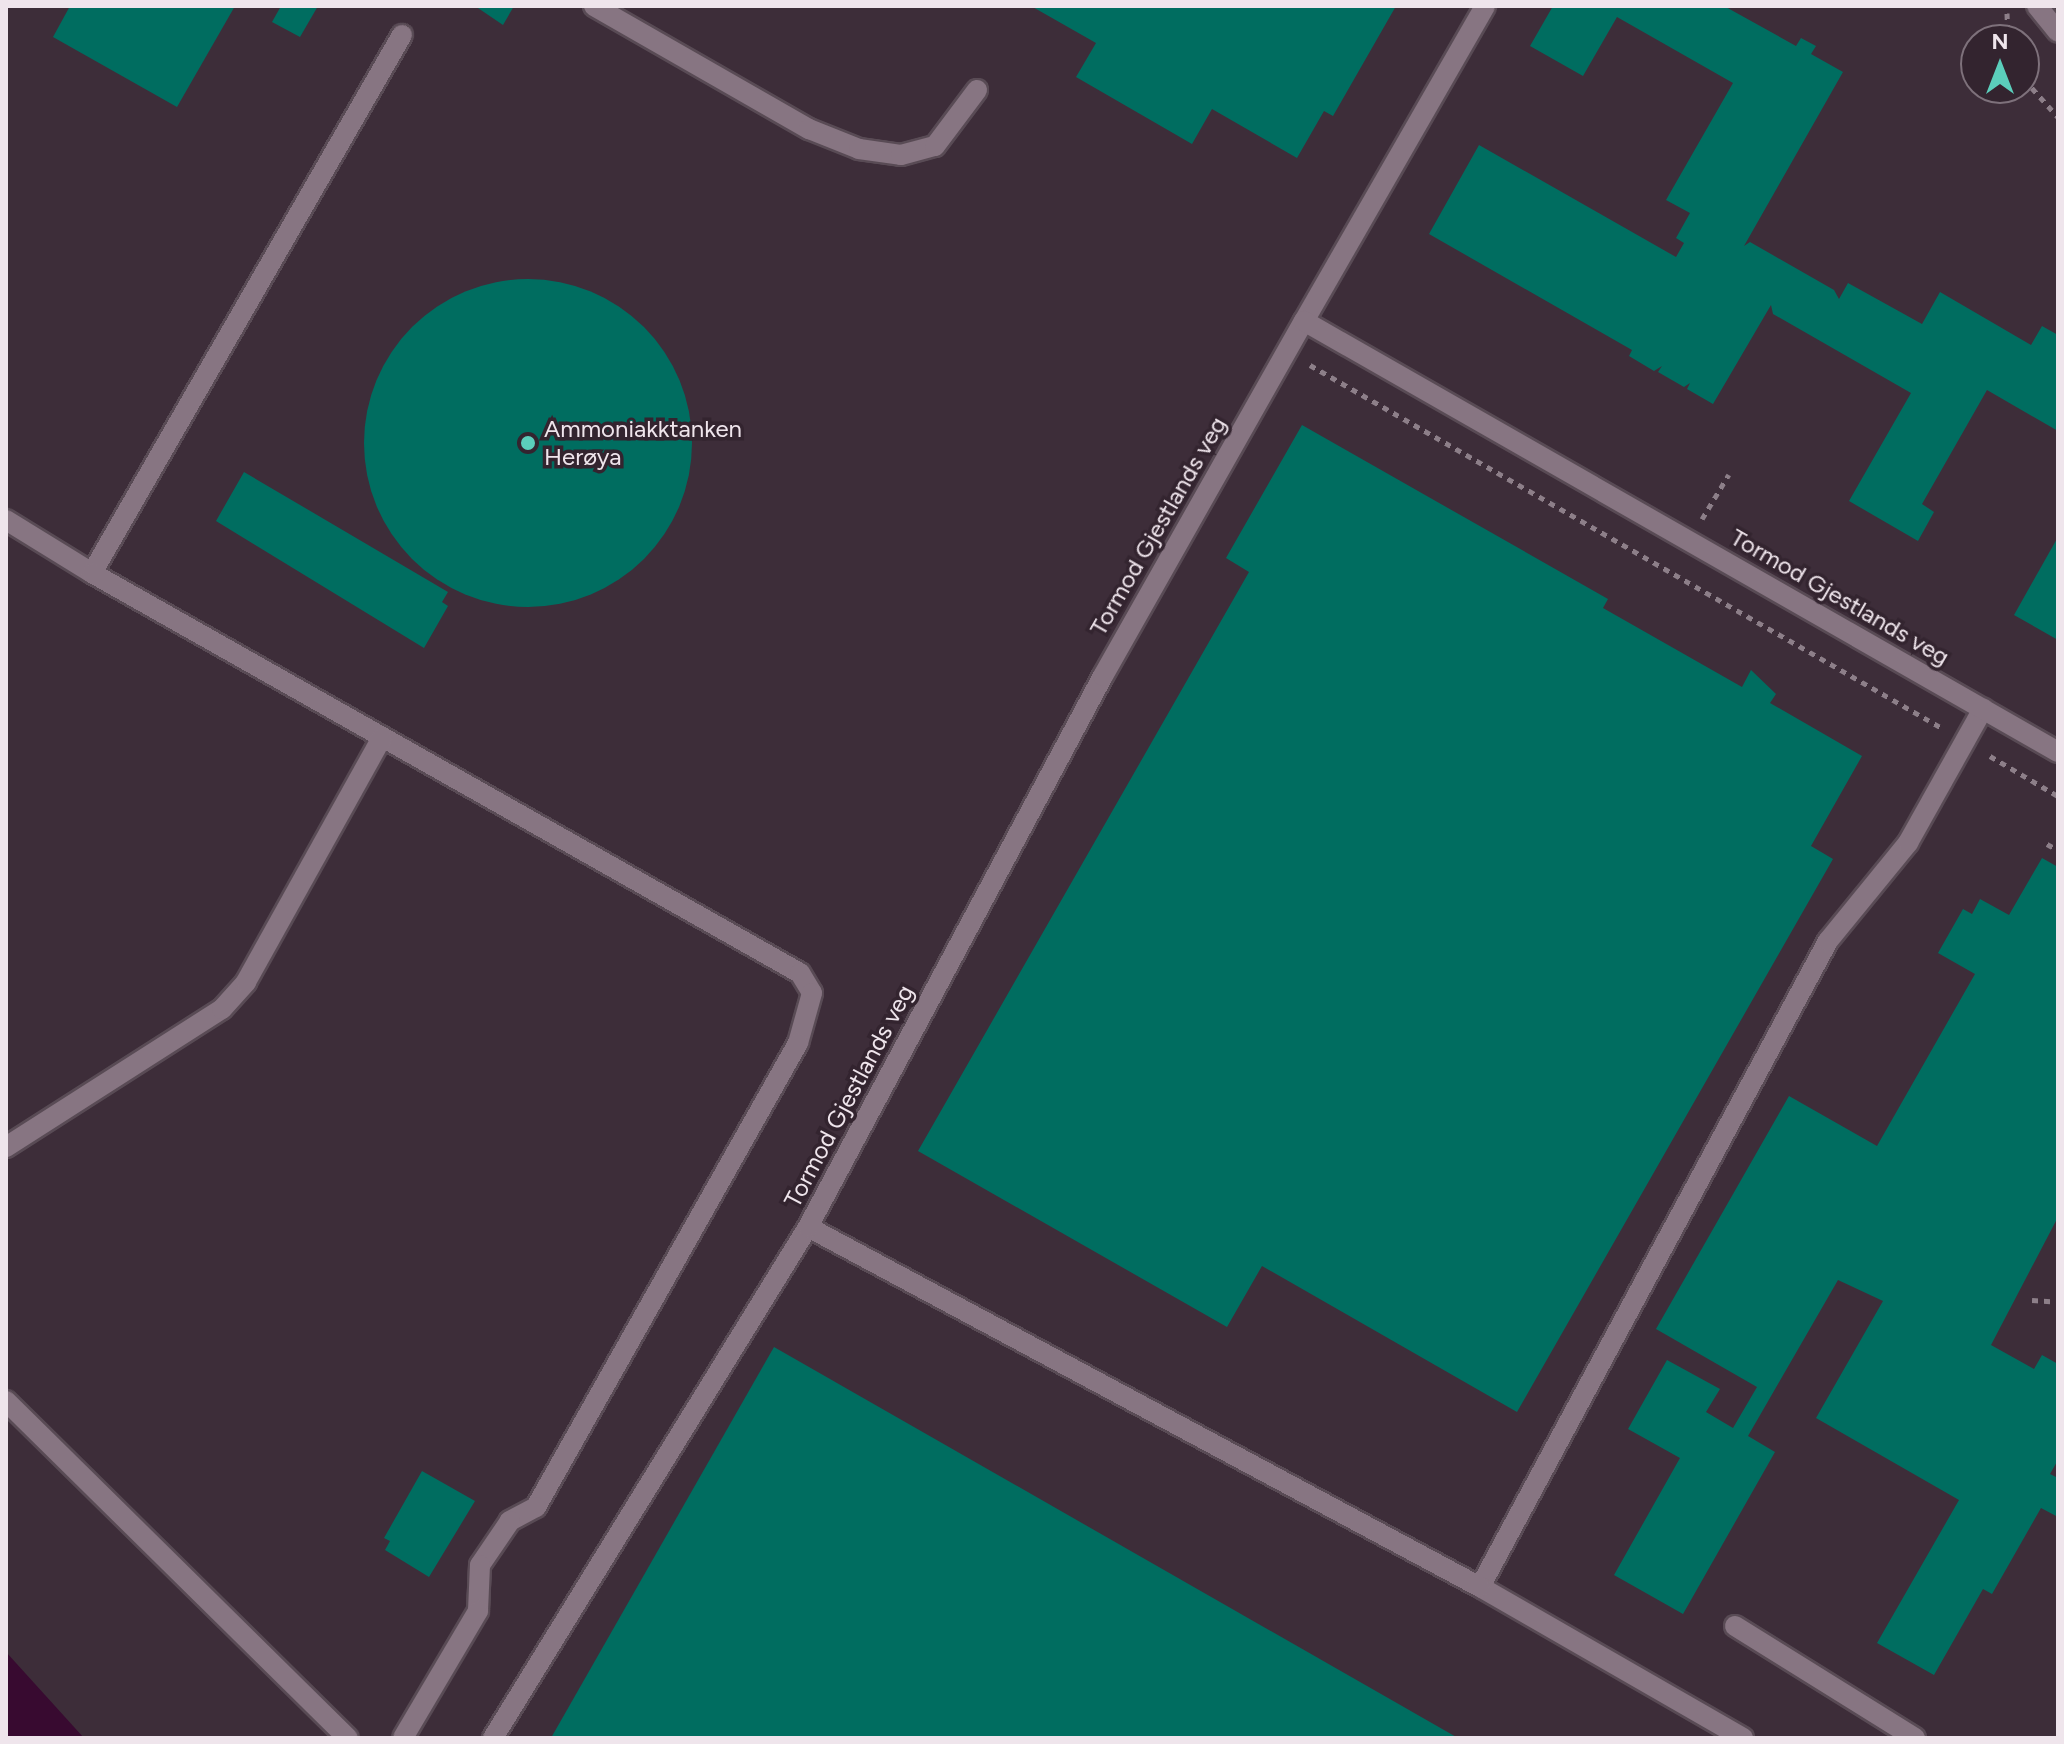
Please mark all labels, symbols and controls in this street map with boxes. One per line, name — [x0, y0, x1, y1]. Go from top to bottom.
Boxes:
north arrow — [1960, 24, 2040, 104]
text: N — [1991, 28, 2009, 55]
street label: Tormod Gjestlands veg — [1084, 412, 1232, 640]
place label: Ammoniakktanken Herøya — [544, 415, 742, 471]
marker: Ammoniakktanken Herøya — [519, 434, 537, 452]
street label: Tormod Gjestlands veg — [1726, 523, 1954, 671]
street label: Tormod Gjestlands veg — [778, 980, 920, 1212]

